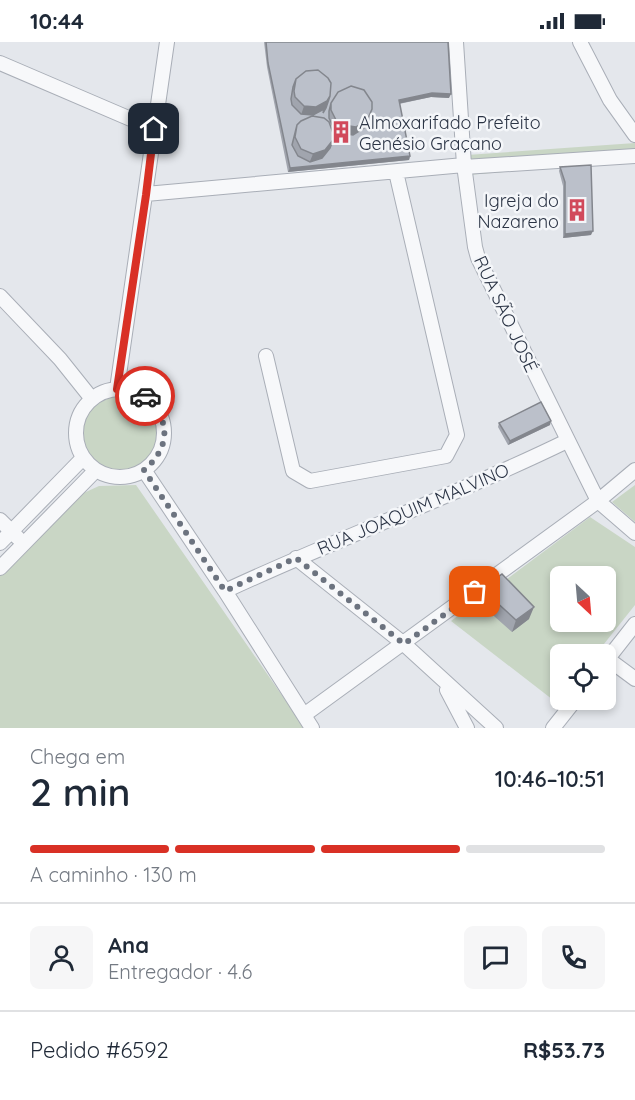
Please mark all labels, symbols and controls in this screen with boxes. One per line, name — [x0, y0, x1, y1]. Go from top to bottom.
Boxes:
text: 10:44 — [30, 7, 84, 35]
pin — [128, 103, 179, 154]
place label: Almoxarifado Prefeito Genésio Graçano — [359, 111, 541, 155]
icon: home — [137, 112, 170, 145]
building icon: Almoxarifado Prefeito Genésio Graçano — [328, 119, 354, 145]
place label: Igreja do Nazareno — [477, 189, 559, 233]
building icon: Igreja do Nazareno — [564, 197, 590, 223]
street label: RUA SÃO JOSÉ — [469, 252, 543, 376]
courier — [115, 366, 175, 426]
icon: car — [129, 380, 162, 413]
street label: RUA JOAQUIM MALVINO — [314, 458, 512, 560]
pin — [449, 566, 500, 617]
north arrow — [550, 566, 616, 632]
map controls — [550, 566, 616, 710]
icon: bag — [458, 575, 491, 608]
button: locate — [550, 644, 616, 710]
text: Chega em — [30, 744, 125, 769]
text: 10:46–10:51 — [495, 765, 605, 793]
text: 2 min — [30, 767, 131, 816]
text: A caminho · 130 m — [30, 862, 197, 887]
button: person — [30, 926, 93, 989]
button: chat — [464, 926, 527, 989]
button: phone — [542, 926, 605, 989]
text: Ana — [108, 931, 149, 959]
text: Entregador · 4.6 — [108, 959, 252, 984]
text: Pedido #6592 — [30, 1036, 169, 1064]
text: R$53.73 — [523, 1036, 605, 1064]

